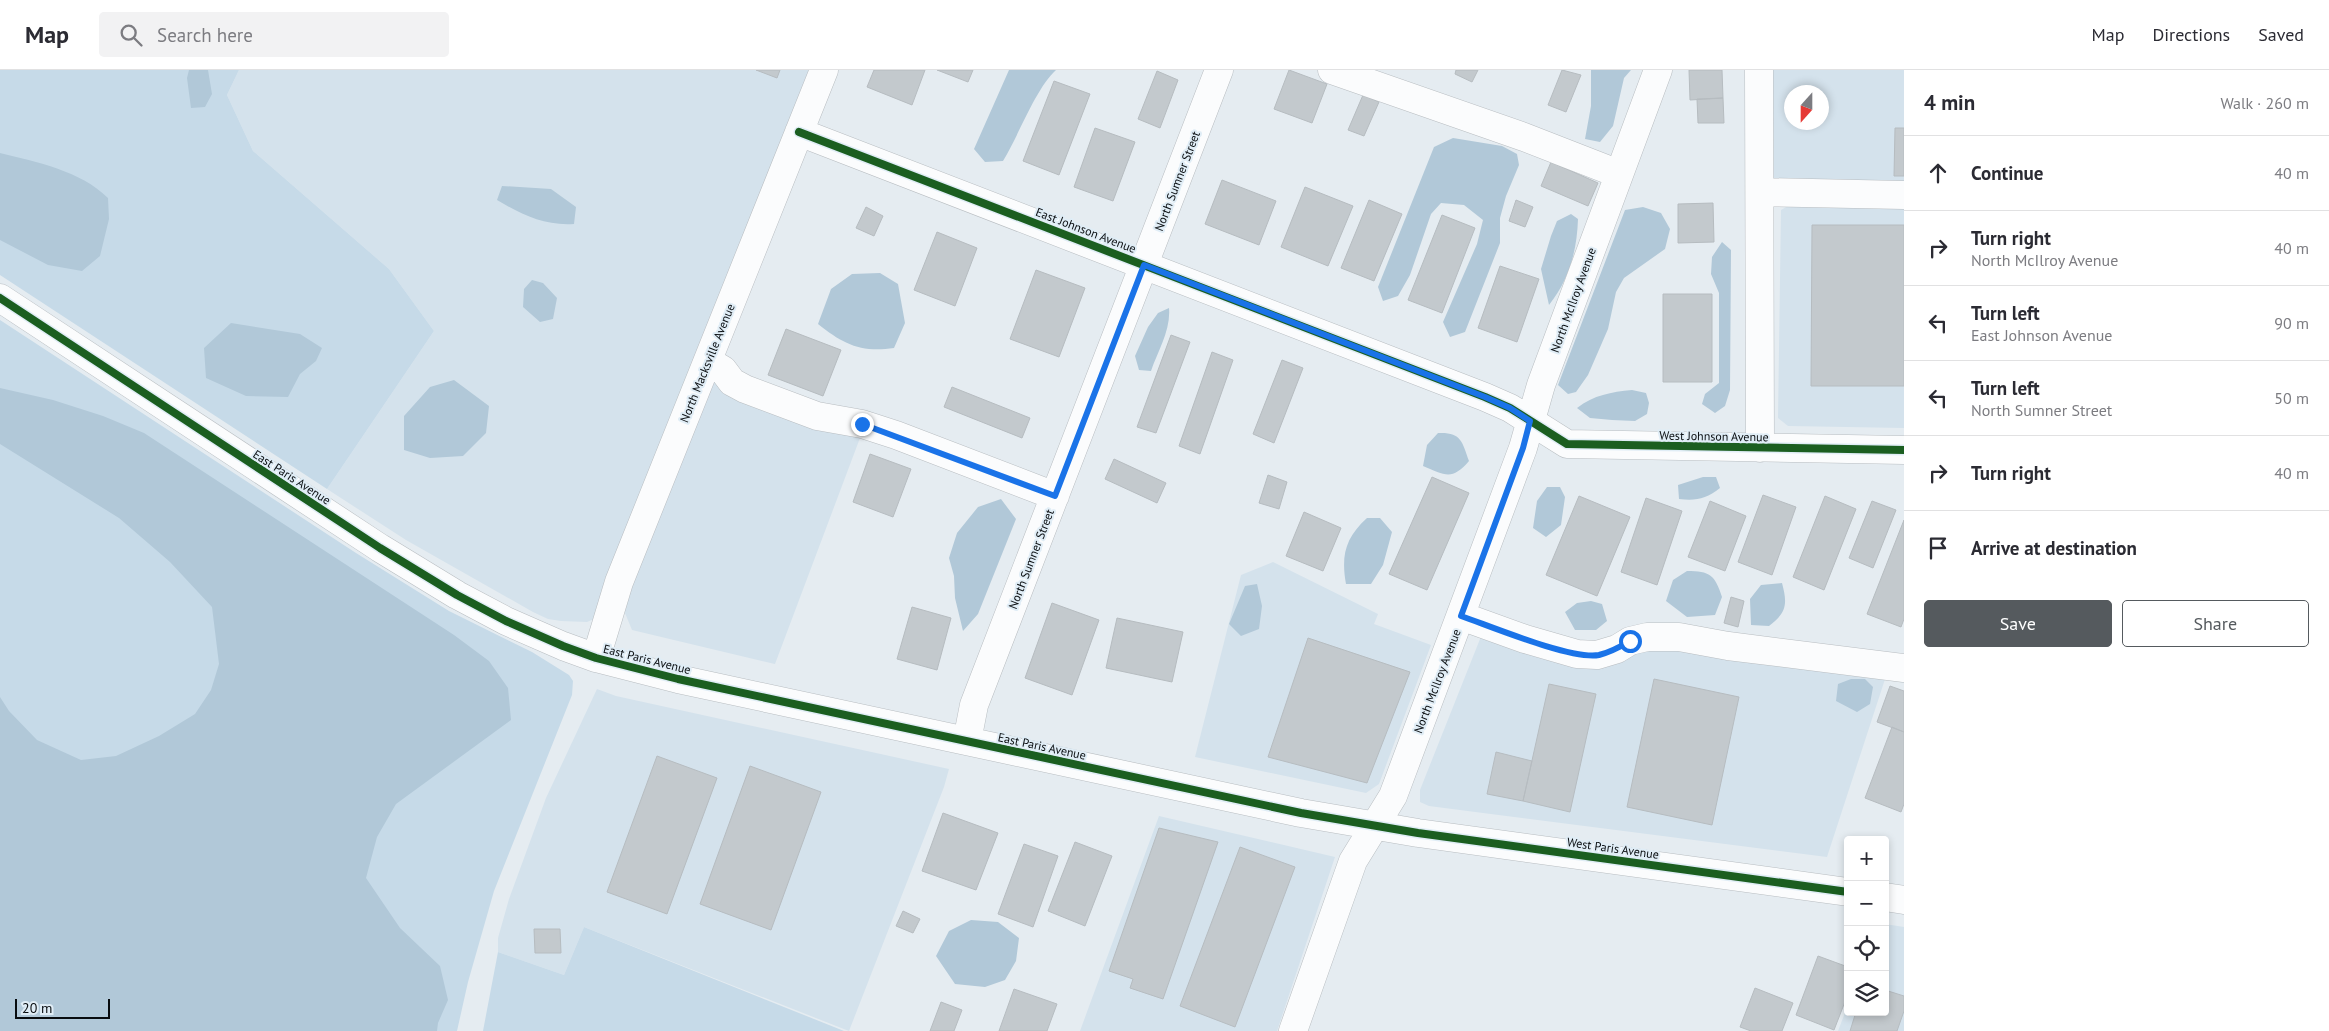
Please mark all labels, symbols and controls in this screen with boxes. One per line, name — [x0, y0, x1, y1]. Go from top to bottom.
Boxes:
search box — [99, 12, 449, 57]
text: Map — [25, 19, 69, 50]
icon: search — [117, 21, 145, 49]
text: Search here — [157, 23, 253, 47]
text: Map — [2092, 23, 2124, 46]
text: Directions — [2152, 23, 2230, 46]
text: Saved — [2258, 23, 2304, 46]
north arrow — [1784, 85, 1829, 130]
text: 4 min — [1924, 89, 1975, 116]
text: Walk · 260 m — [2220, 93, 2309, 113]
street label: North Sumner Street — [1151, 129, 1203, 233]
icon: ahead — [1924, 159, 1952, 187]
text: Continue — [1971, 161, 2043, 185]
text: 40 m — [2274, 163, 2309, 183]
street label: East Johnson Avenue — [1034, 204, 1138, 256]
text: Turn right — [1971, 226, 2051, 250]
icon: right — [1924, 234, 1952, 262]
text: 40 m — [2274, 238, 2309, 258]
street label: North McIlroy Avenue — [1547, 246, 1599, 354]
text: North McIlroy Avenue — [1971, 250, 2118, 270]
street label: North Macksville Avenue — [676, 301, 738, 425]
text: Turn left — [1971, 301, 2040, 325]
icon: left — [1924, 309, 1952, 337]
text: 90 m — [2274, 313, 2309, 333]
text: East Johnson Avenue — [1971, 325, 2112, 345]
text: Turn left — [1971, 376, 2040, 400]
icon: left — [1924, 384, 1952, 412]
text: 50 m — [2274, 388, 2309, 408]
text: North Sumner Street — [1971, 400, 2112, 420]
route end — [851, 413, 874, 436]
street label: West Johnson Avenue — [1659, 428, 1769, 444]
street label: East Paris Avenue — [250, 446, 334, 508]
icon: right — [1924, 459, 1952, 487]
text: Turn right — [1971, 461, 2051, 485]
text: 40 m — [2274, 463, 2309, 483]
street label: North Sumner Street — [1005, 507, 1057, 611]
icon: arrive — [1924, 534, 1952, 562]
text: Arrive at destination — [1971, 536, 2137, 560]
button: Save — [1924, 600, 2112, 647]
button: Share — [2122, 600, 2309, 647]
street label: North McIlroy Avenue — [1410, 627, 1464, 735]
route start — [1619, 630, 1642, 653]
street label: East Paris Avenue — [602, 641, 692, 677]
street label: East Paris Avenue — [997, 729, 1087, 763]
street label: West Paris Avenue — [1566, 834, 1660, 862]
map controls — [1844, 836, 1889, 1016]
button: + — [1844, 836, 1889, 881]
button: − — [1844, 881, 1889, 926]
button: locate — [1844, 926, 1889, 971]
button: layers — [1844, 971, 1889, 1016]
scale bar — [15, 996, 110, 1019]
text: 20 m — [22, 999, 52, 1017]

